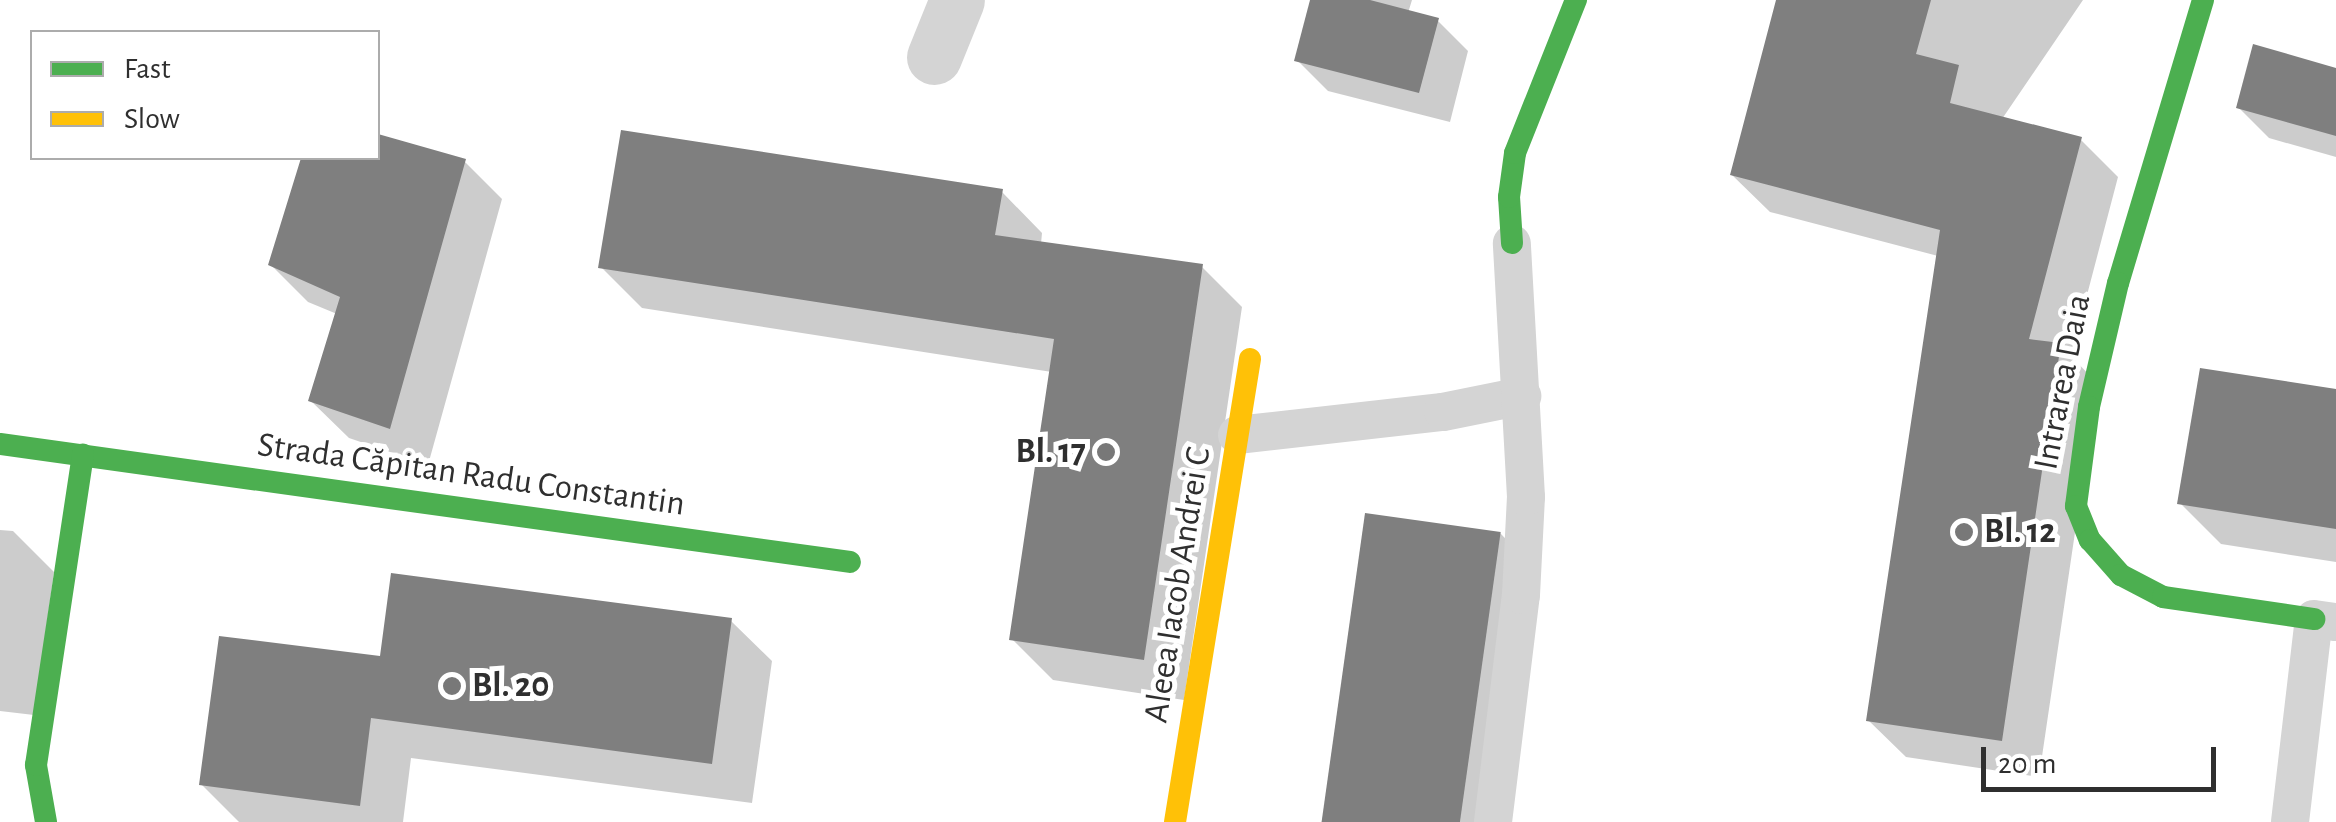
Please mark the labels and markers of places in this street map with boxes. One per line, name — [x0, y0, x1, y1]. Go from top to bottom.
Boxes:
place label: Bl. 17 — [1016, 431, 1086, 473]
marker: Bl. 17 — [1095, 441, 1117, 463]
place label: Bl. 12 — [1984, 511, 2056, 553]
marker: Bl. 12 — [1953, 521, 1975, 543]
place label: Bl. 20 — [472, 665, 549, 707]
marker: Bl. 20 — [441, 675, 463, 697]

